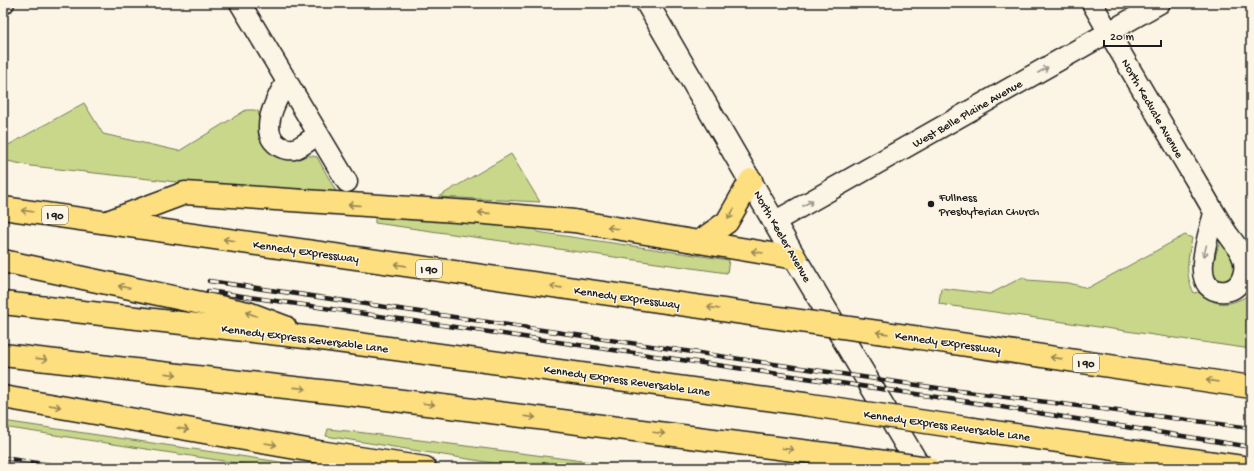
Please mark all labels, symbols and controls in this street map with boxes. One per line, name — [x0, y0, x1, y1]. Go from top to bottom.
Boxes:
scale bar — [1104, 22, 1161, 48]
text: 20 m — [1110, 31, 1135, 45]
street label: North Kedvale Avenue — [1117, 57, 1186, 162]
one-way arrow — [1037, 65, 1049, 73]
street label: West Belle Plaine Avenue — [911, 77, 1026, 152]
street label: North Keeler Avenue — [749, 189, 814, 286]
place label: Fullness Presbyterian Church — [938, 192, 1040, 220]
one-way arrow — [802, 198, 814, 206]
marker: Fullness Presbyterian Church — [926, 199, 936, 209]
one-way arrow — [348, 202, 361, 209]
road number: I 90 — [42, 206, 68, 224]
one-way arrow — [21, 207, 34, 215]
one-way arrow — [727, 208, 735, 220]
one-way arrow — [478, 210, 491, 217]
one-way arrow — [607, 224, 620, 232]
one-way arrow — [223, 236, 236, 244]
street label: Kennedy Expressway — [252, 239, 360, 267]
one-way arrow — [1201, 244, 1209, 257]
one-way arrow — [750, 248, 763, 256]
road number: I 90 — [416, 260, 442, 278]
one-way arrow — [393, 261, 406, 269]
one-way arrow — [118, 282, 131, 290]
one-way arrow — [550, 283, 563, 291]
street label: Kennedy Expressway — [573, 285, 681, 313]
one-way arrow — [706, 305, 719, 312]
one-way arrow — [246, 310, 258, 318]
street label: Kennedy Express Reversable Lane — [220, 323, 390, 357]
one-way arrow — [876, 329, 889, 337]
street label: Kennedy Expressway — [894, 330, 1002, 358]
one-way arrow — [1050, 354, 1063, 362]
road number: I 90 — [1073, 354, 1099, 372]
one-way arrow — [35, 355, 48, 363]
street label: Kennedy Express Reversable Lane — [542, 363, 712, 401]
one-way arrow — [164, 370, 177, 378]
one-way arrow — [1206, 377, 1219, 385]
one-way arrow — [293, 385, 306, 392]
one-way arrow — [422, 400, 435, 408]
one-way arrow — [48, 403, 61, 411]
street label: Kennedy Express Reversable Lane — [862, 408, 1032, 446]
one-way arrow — [523, 413, 536, 421]
one-way arrow — [176, 425, 189, 433]
one-way arrow — [652, 429, 665, 437]
one-way arrow — [264, 440, 277, 448]
one-way arrow — [781, 445, 794, 453]

